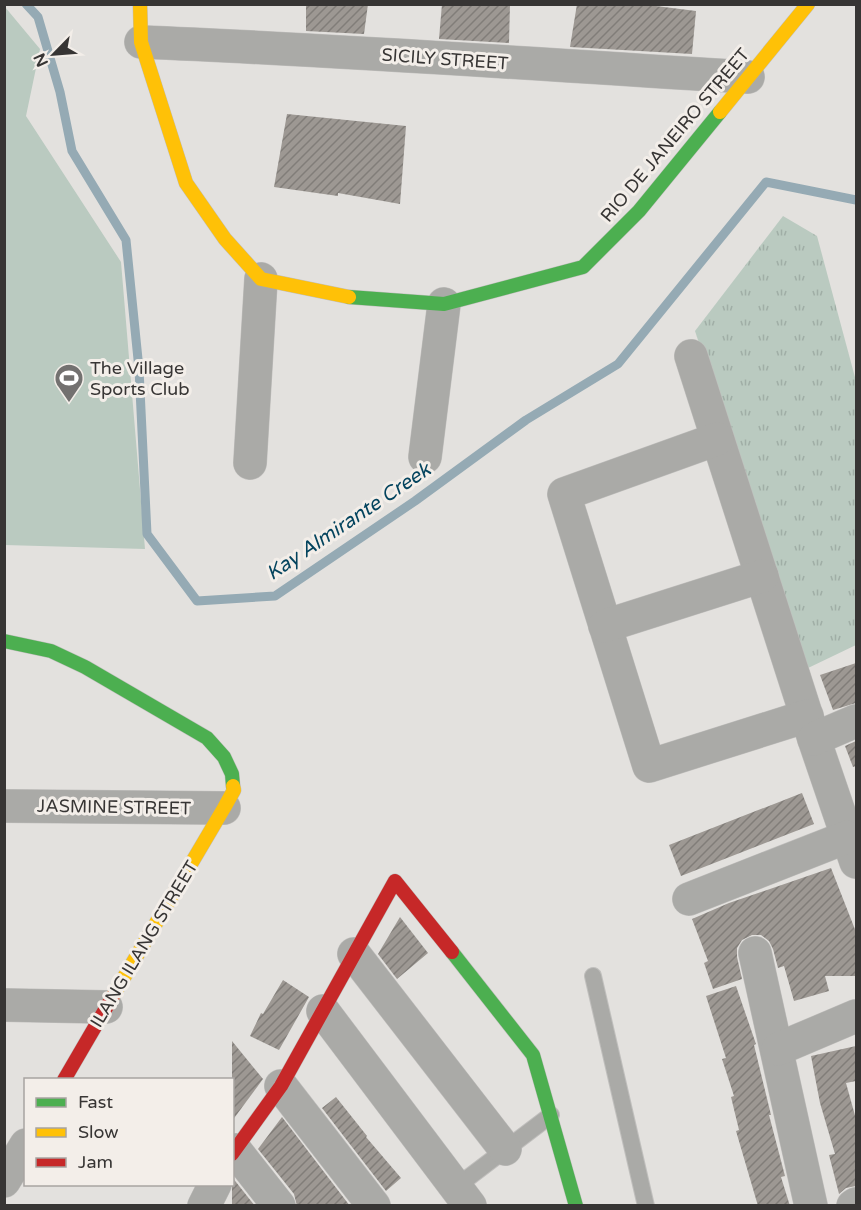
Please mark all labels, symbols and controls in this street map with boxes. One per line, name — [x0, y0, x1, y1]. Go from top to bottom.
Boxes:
north arrow — [24, 24, 84, 84]
street label: SICILY STREET — [381, 44, 509, 74]
street label: RIO DE JANEIRO STREET — [596, 44, 754, 226]
text: N — [30, 50, 53, 70]
place label: The Village Sports Club — [90, 357, 190, 400]
sports icon: The Village Sports Club — [53, 362, 85, 404]
water label: Kay Almirante Creek — [262, 457, 437, 586]
street label: JASMINE STREET — [37, 795, 191, 819]
street label: ILANG ILANG STREET — [85, 857, 203, 1031]
legend — [24, 1078, 234, 1186]
text: Fast — [78, 1091, 113, 1113]
text: Slow — [78, 1121, 119, 1143]
text: Jam — [78, 1151, 113, 1173]

